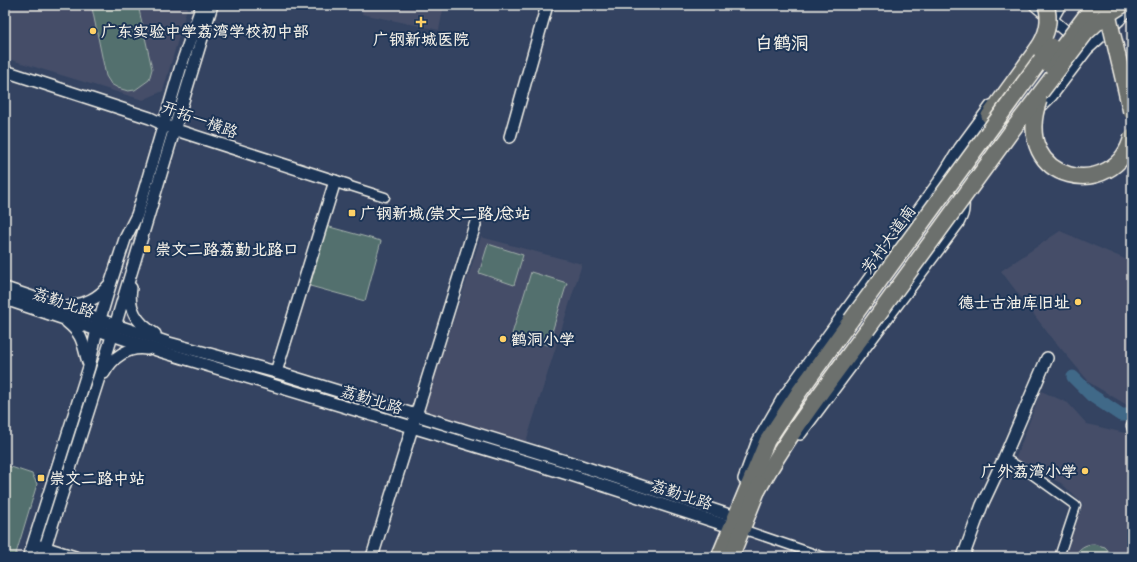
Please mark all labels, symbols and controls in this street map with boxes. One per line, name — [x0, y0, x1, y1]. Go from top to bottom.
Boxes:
marker: 广钢新城医院 — [415, 16, 427, 28]
place label: 广东实验中学荔湾学校初中部 — [101, 22, 309, 42]
marker: 广东实验中学荔湾学校初中部 — [88, 26, 98, 36]
place label: 广钢新城医院 — [373, 30, 469, 50]
district label: 白鹤洞 — [755, 32, 809, 54]
street label: 开拓一横路 — [159, 97, 241, 143]
street label: 芳村大道南 — [857, 201, 920, 278]
place label: 广钢新城(崇文二路)总站 — [360, 204, 531, 224]
marker: 广钢新城(崇文二路)总站 — [347, 208, 357, 218]
place label: 崇文二路荔勤北路口 — [155, 240, 299, 260]
marker: 崇文二路荔勤北路口 — [142, 244, 152, 254]
street label: 荔勤北路 — [30, 284, 97, 322]
place label: 德士古油库旧址 — [958, 293, 1070, 313]
marker: 德士古油库旧址 — [1073, 297, 1083, 307]
place label: 鹤洞小学 — [511, 330, 575, 350]
marker: 鹤洞小学 — [498, 334, 508, 344]
street label: 荔勤北路 — [338, 381, 405, 419]
place label: 广外荔湾小学 — [981, 462, 1077, 482]
marker: 广外荔湾小学 — [1080, 466, 1090, 476]
place label: 崇文二路中站 — [49, 469, 145, 489]
marker: 崇文二路中站 — [36, 473, 46, 483]
street label: 荔勤北路 — [648, 476, 715, 514]

